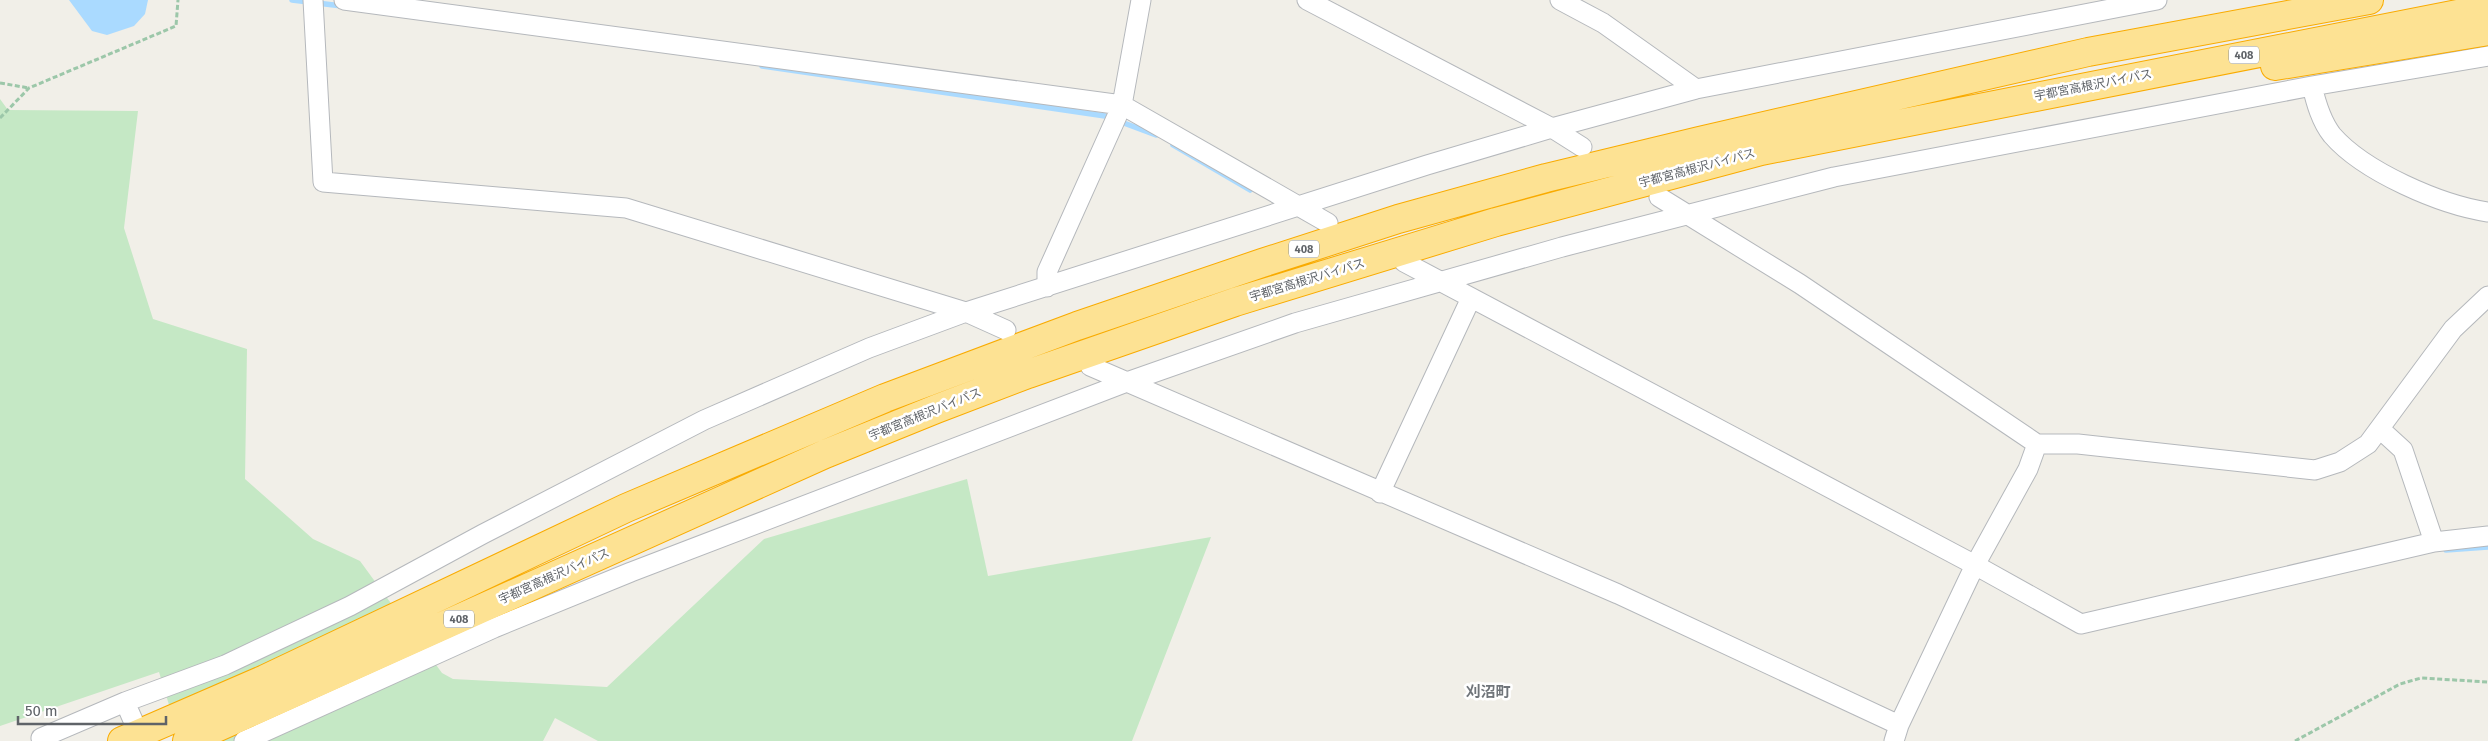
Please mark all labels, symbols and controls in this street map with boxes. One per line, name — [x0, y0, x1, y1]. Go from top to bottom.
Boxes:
road number: 408 — [2229, 46, 2259, 64]
street label: 宇都宮高根沢バイパス — [2033, 67, 2153, 103]
street label: 宇都宮高根沢バイパス — [1637, 146, 1757, 190]
road number: 408 — [1289, 240, 1319, 258]
street label: 宇都宮高根沢バイパス — [1248, 256, 1366, 304]
street label: 宇都宮高根沢バイパス — [867, 385, 983, 443]
street label: 宇都宮高根沢バイパス — [496, 545, 612, 607]
road number: 408 — [444, 610, 474, 628]
district label: 刈沼町 — [1465, 683, 1511, 701]
scale bar — [18, 694, 165, 726]
text: 50 m — [25, 702, 58, 720]

